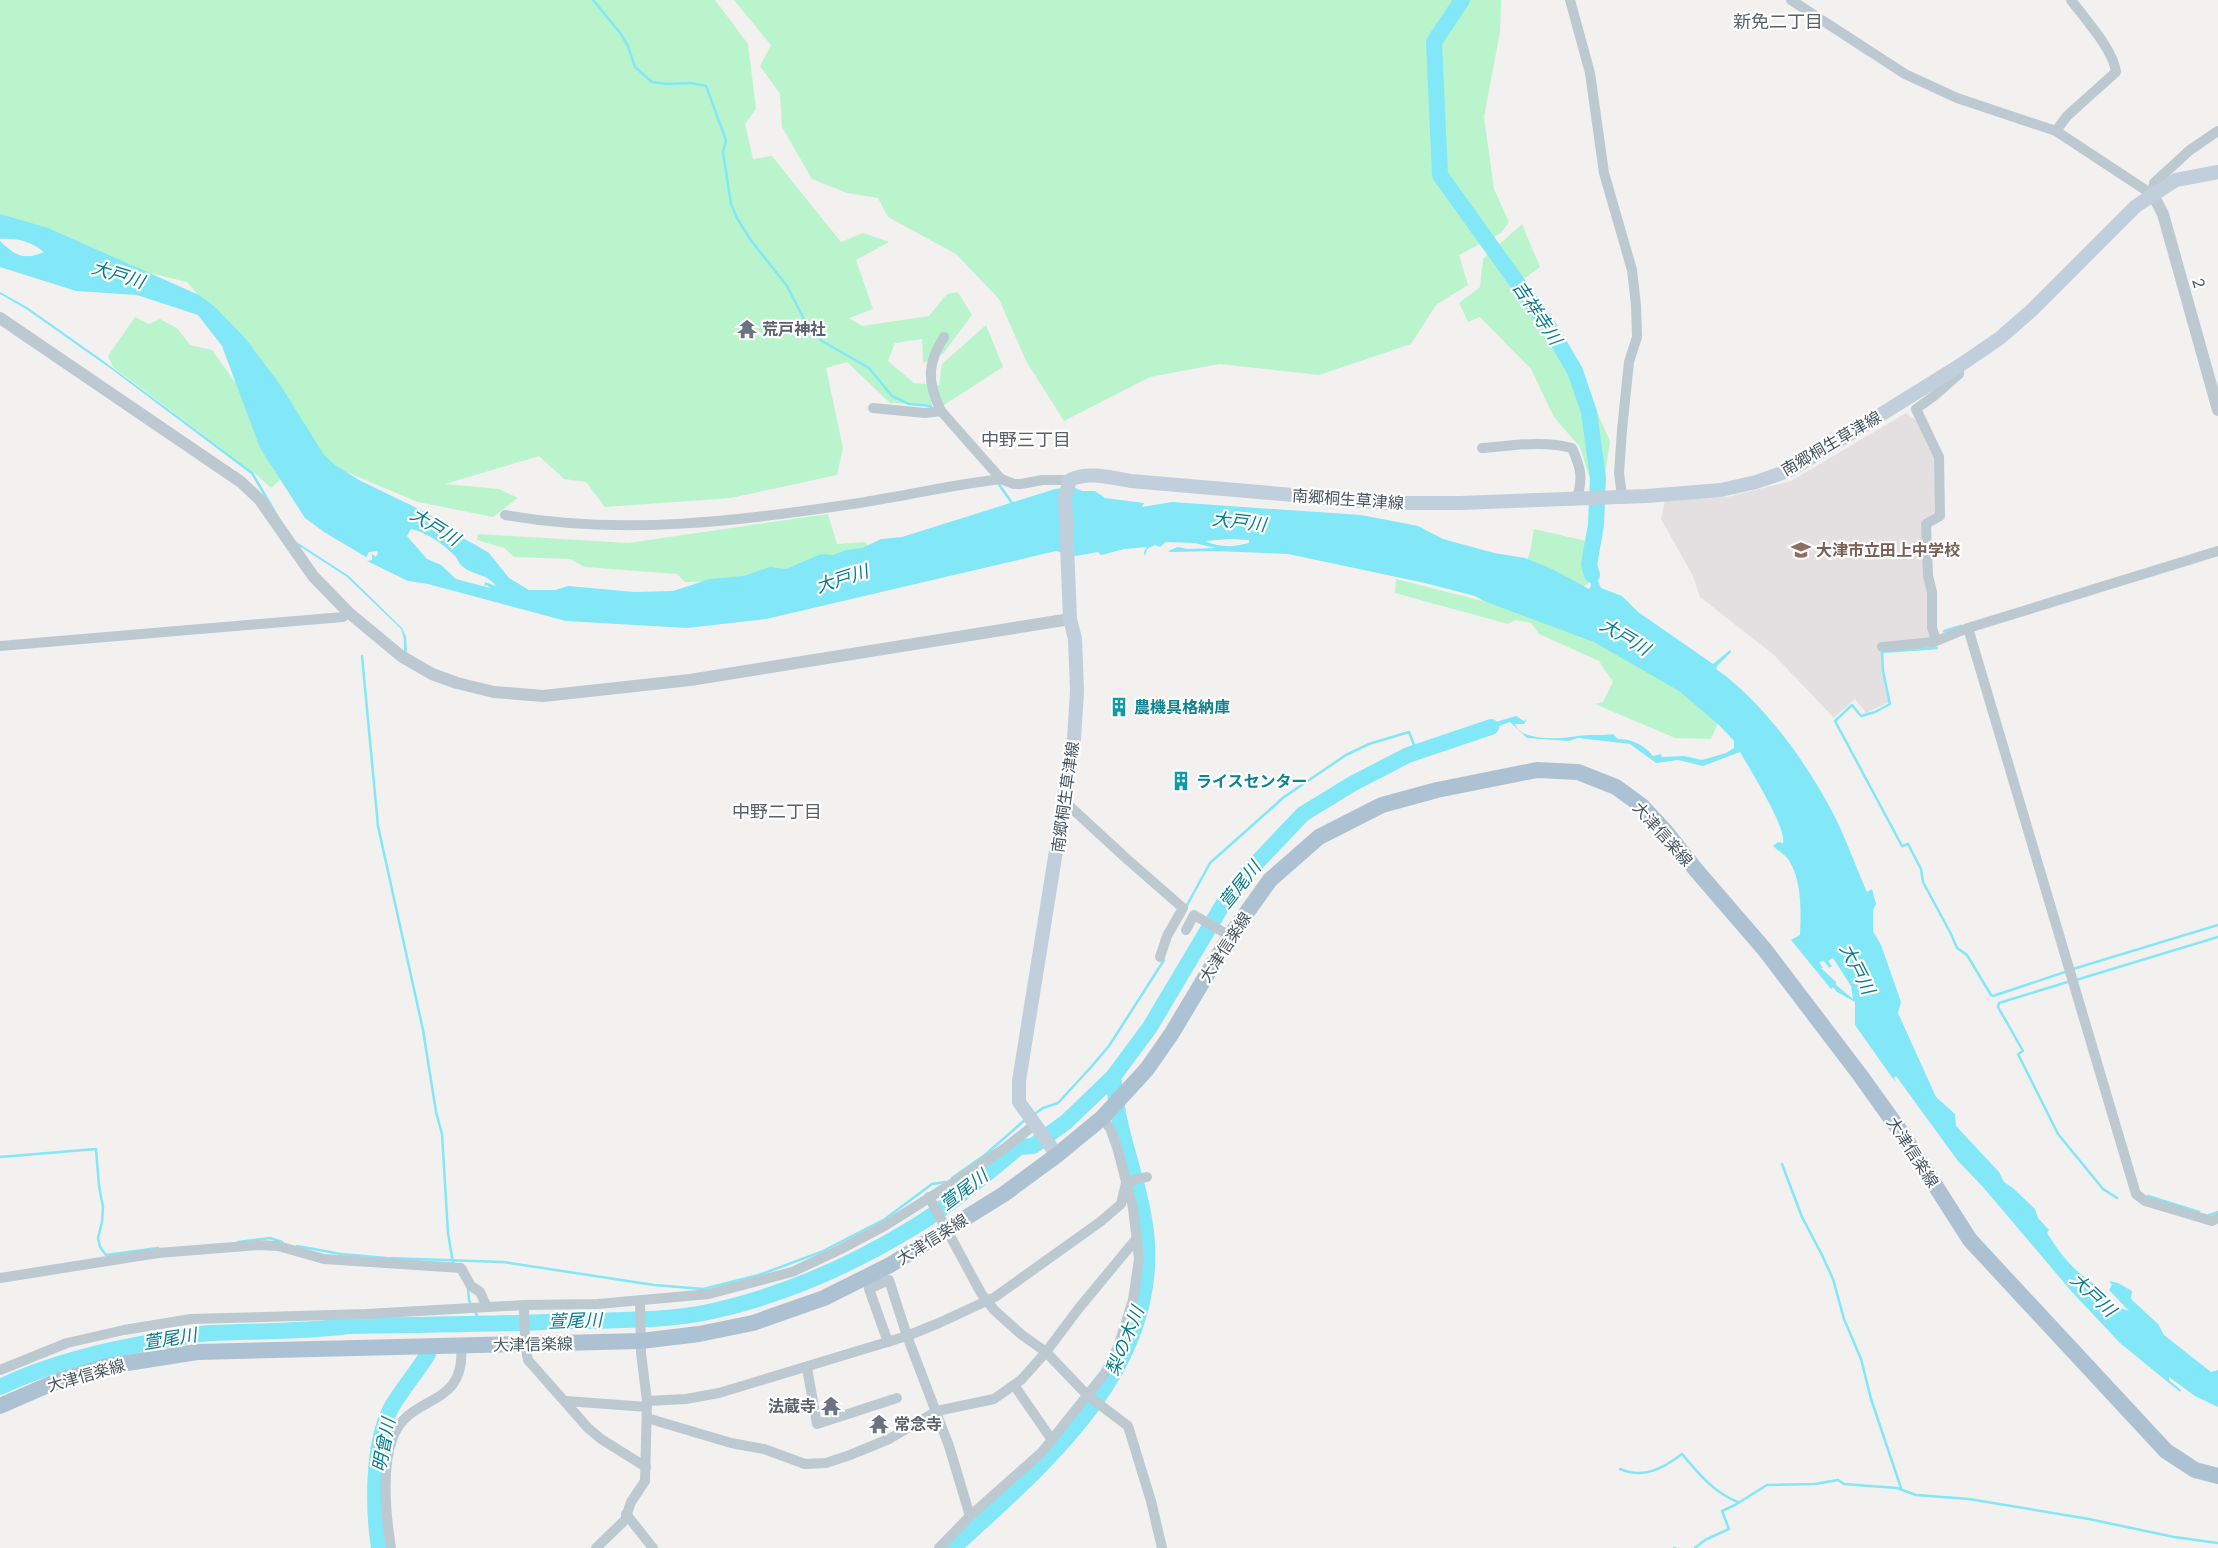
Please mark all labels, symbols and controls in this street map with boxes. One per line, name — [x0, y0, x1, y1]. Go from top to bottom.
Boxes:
district label: 新免二丁目 — [1733, 10, 1823, 32]
water label: 大戸川 — [89, 256, 149, 293]
water label: 吉祥寺川 — [1509, 276, 1568, 350]
street label: 2 — [2189, 276, 2210, 290]
temple icon: 荒戸神社 — [736, 318, 758, 340]
place label: 荒戸神社 — [762, 319, 826, 338]
street label: 南郷桐生草津線 — [1777, 406, 1884, 479]
district label: 中野三丁目 — [981, 428, 1071, 450]
street label: 南郷桐生草津線 — [1292, 485, 1405, 512]
water label: 大戸川 — [407, 503, 466, 551]
water label: 大戸川 — [1211, 507, 1269, 535]
school or university icon: 大津市立田上中学校 — [1790, 539, 1812, 561]
place label: 大津市立田上中学校 — [1816, 540, 1960, 559]
water label: 大戸川 — [813, 559, 873, 597]
water label: 大戸川 — [1597, 613, 1656, 661]
building icon: 農機具格納庫 — [1108, 696, 1130, 718]
place label: 農機具格納庫 — [1134, 697, 1230, 716]
street label: 南郷桐生草津線 — [1047, 740, 1082, 854]
building icon: ライスセンター — [1170, 770, 1192, 792]
place label: ライスセンター — [1196, 771, 1308, 790]
street label: 大津信楽線 — [1630, 798, 1697, 870]
district label: 中野二丁目 — [732, 800, 822, 822]
water label: 萱尾川 — [1214, 855, 1266, 912]
street label: 大津信楽線 — [1195, 908, 1254, 985]
water label: 大戸川 — [1836, 939, 1881, 999]
street label: 大津信楽線 — [1884, 1113, 1943, 1190]
water label: 萱尾川 — [935, 1163, 993, 1214]
street label: 大津信楽線 — [893, 1209, 971, 1268]
water label: 大戸川 — [2066, 1268, 2122, 1322]
water label: 梨の木川 — [1100, 1301, 1149, 1378]
water label: 萱尾川 — [548, 1308, 604, 1332]
water label: 萱尾川 — [141, 1323, 200, 1353]
street label: 大津信楽線 — [493, 1333, 573, 1354]
street label: 大津信楽線 — [45, 1354, 127, 1395]
temple icon: 法蔵寺 — [820, 1395, 842, 1417]
place label: 法蔵寺 — [768, 1396, 816, 1415]
temple icon: 常念寺 — [868, 1413, 890, 1435]
water label: 明曾川 — [367, 1414, 399, 1473]
place label: 常念寺 — [894, 1414, 942, 1433]

